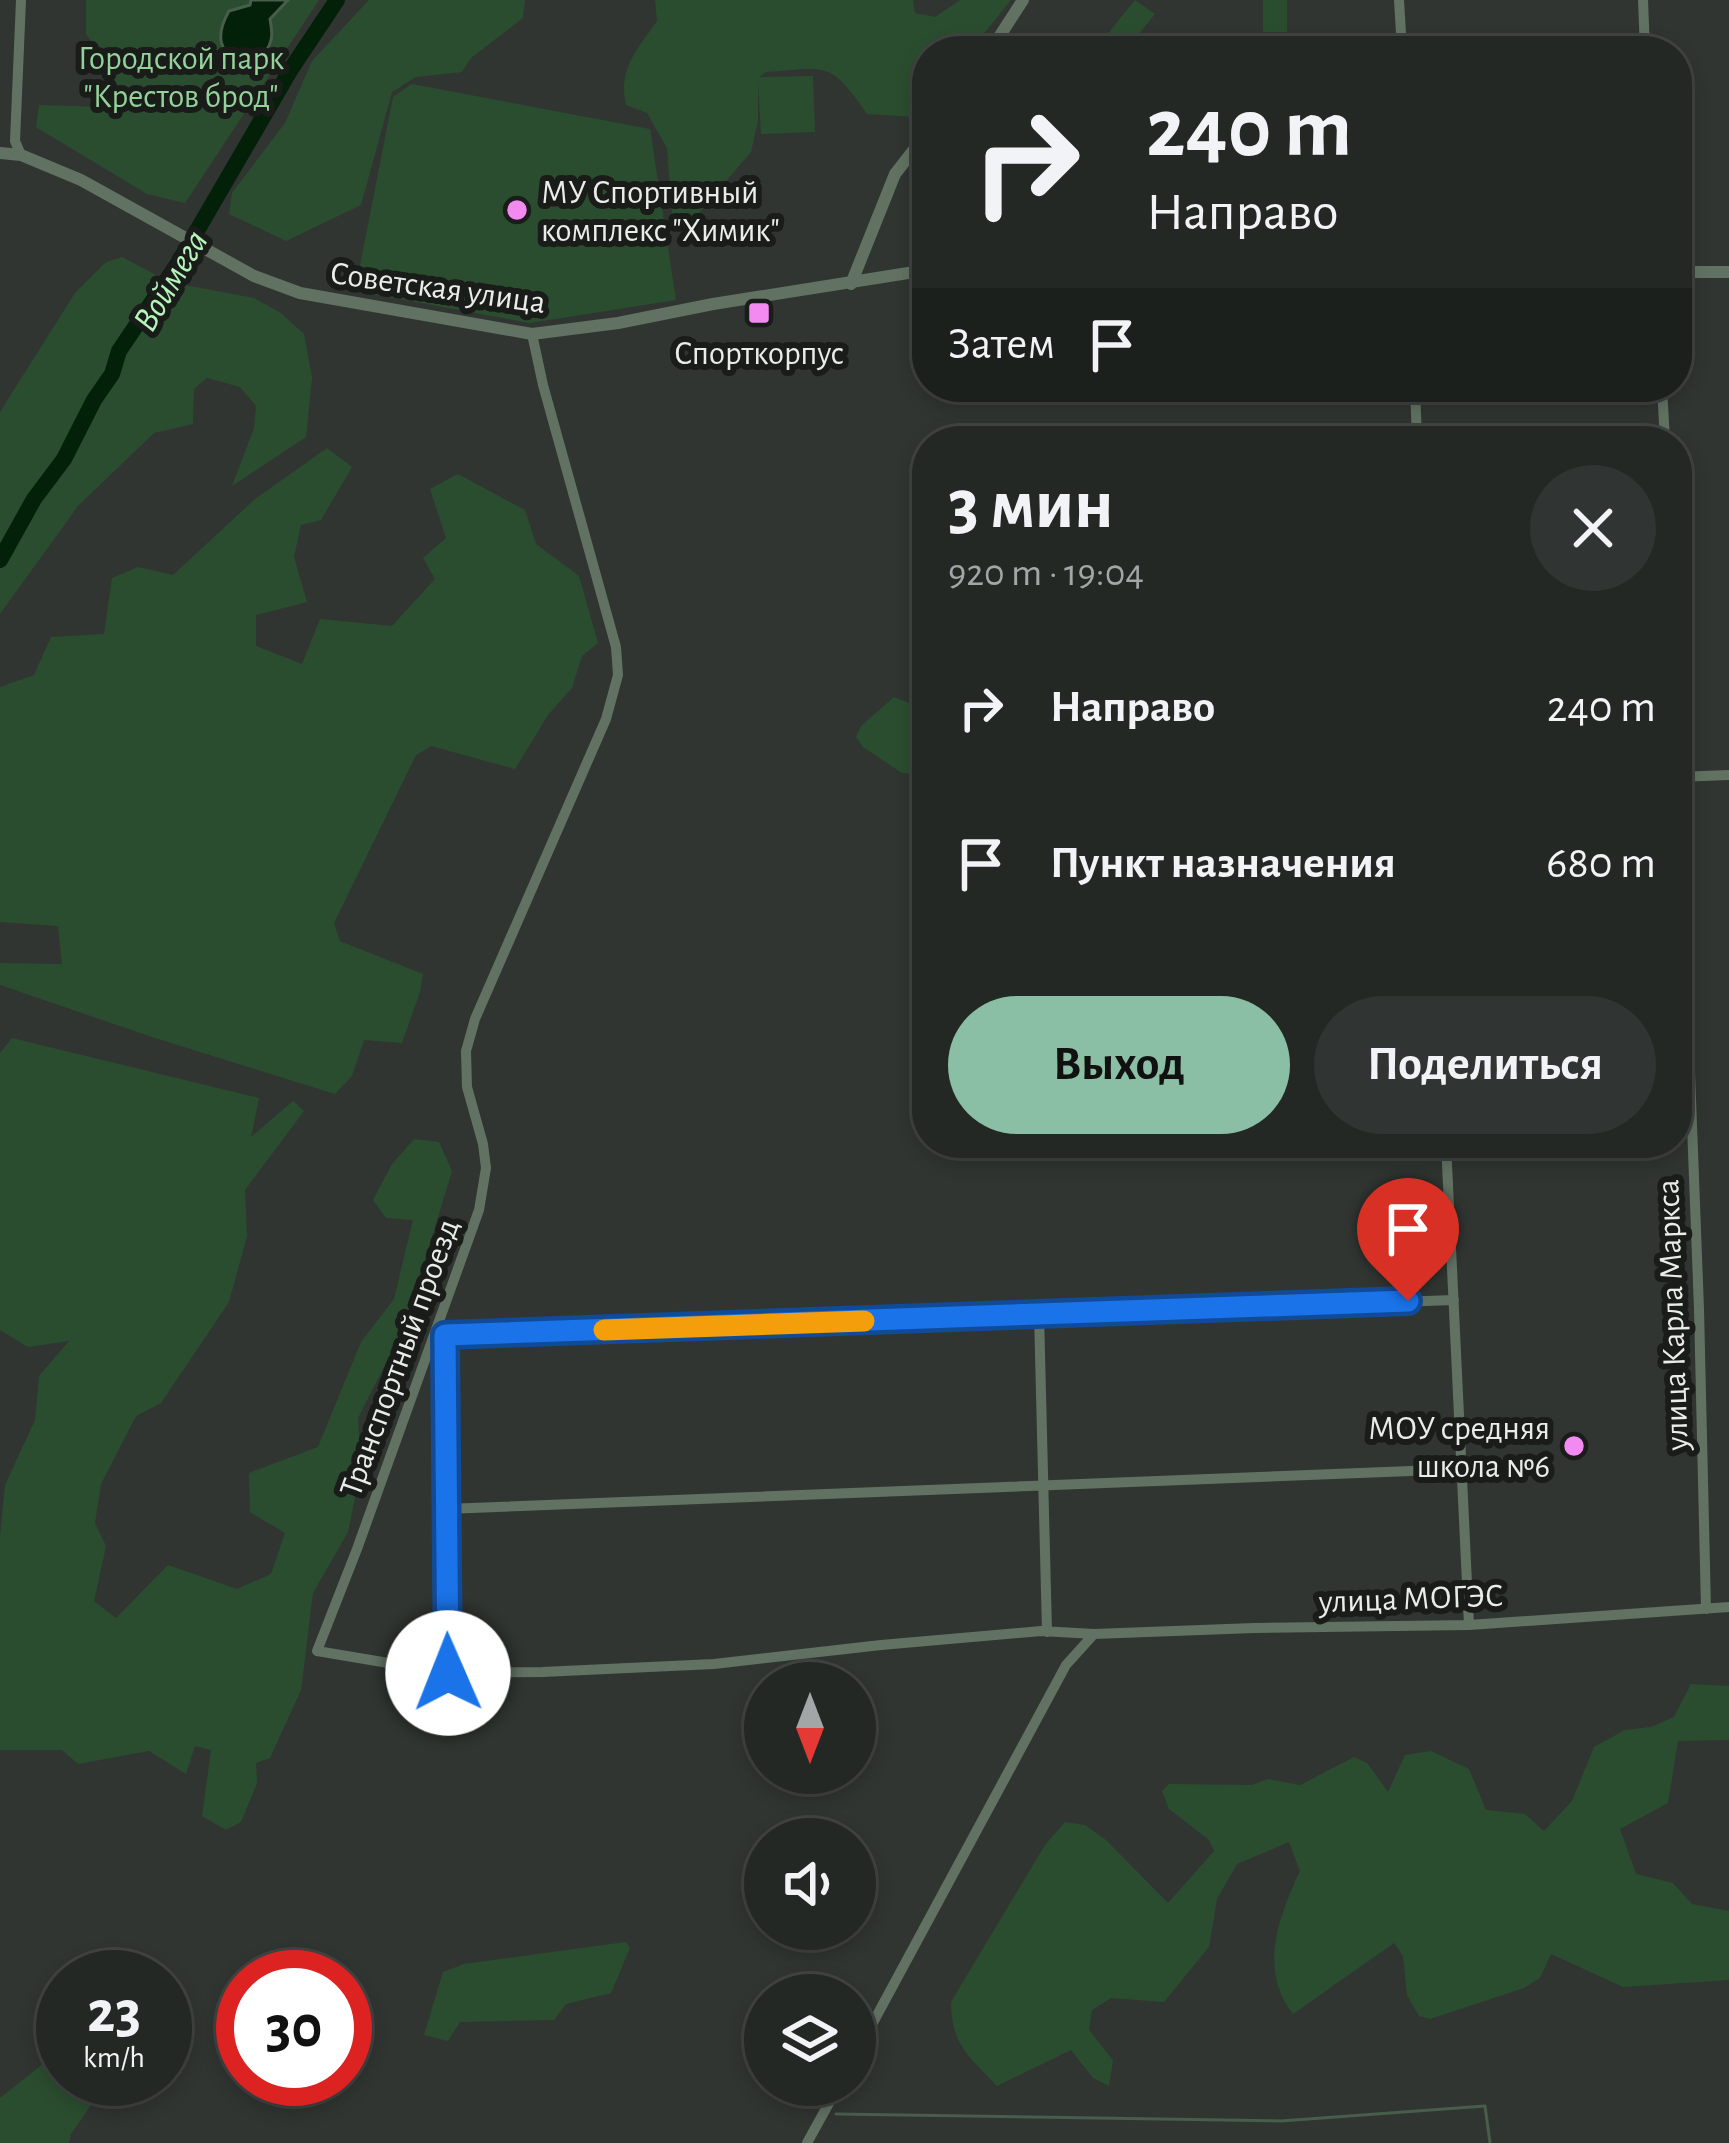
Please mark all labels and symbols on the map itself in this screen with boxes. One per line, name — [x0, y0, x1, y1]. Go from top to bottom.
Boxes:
park label: Городской парк "Крестов брод" — [78, 43, 284, 114]
place label: МУ Спортивный комплекс "Химик" — [541, 177, 780, 248]
marker: МУ Спортивный комплекс "Химик" — [504, 197, 530, 223]
water label: Воймега — [127, 224, 215, 338]
street label: Советская улица — [328, 257, 548, 320]
marker: Спорткорпус — [746, 300, 772, 326]
place label: Спорткорпус — [674, 338, 844, 371]
pin — [1357, 1178, 1459, 1301]
street label: улица Карла Маркса — [1652, 1179, 1695, 1452]
street label: Транспортный проезд — [335, 1215, 466, 1501]
place label: МОУ средняя школа №6 — [1368, 1413, 1550, 1484]
marker: МОУ средняя школа №6 — [1561, 1433, 1587, 1459]
street label: улица МОГЭС — [1317, 1580, 1504, 1619]
position arrow — [385, 1610, 511, 1736]
north arrow — [744, 1662, 876, 1794]
speed limit sign: 30 — [216, 1950, 372, 2106]

